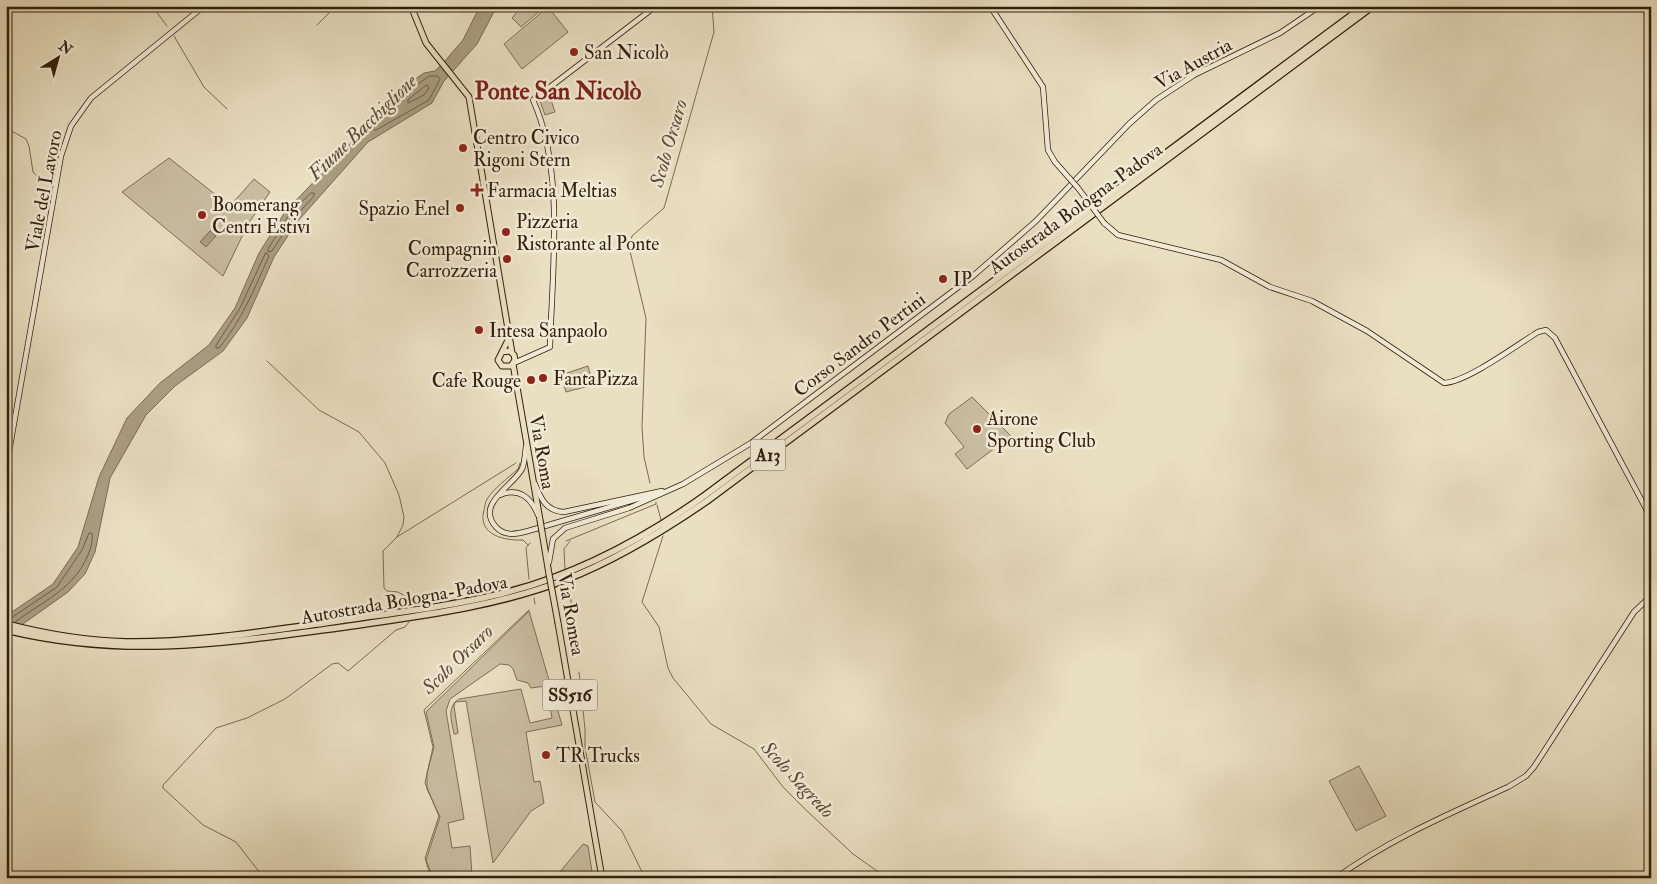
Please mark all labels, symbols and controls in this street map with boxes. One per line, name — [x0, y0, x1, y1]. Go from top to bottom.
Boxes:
north arrow — [32, 32, 82, 82]
street label: Via Austria — [1151, 33, 1236, 95]
text: N — [55, 37, 76, 59]
place label: San Nicolò — [584, 41, 669, 65]
marker: San Nicolò — [568, 46, 580, 58]
water label: Fiume Bacchiglione — [302, 69, 423, 187]
district label: Ponte San Nicolò — [475, 76, 642, 107]
water label: Scolo Orsaro — [644, 96, 693, 191]
place label: Centro Civico Rigoni Stern — [473, 126, 580, 172]
street label: Viale del Lavoro — [20, 128, 68, 254]
street label: Autostrada Bologna-Padova — [983, 138, 1167, 280]
marker: Centro Civico Rigoni Stern — [457, 142, 469, 154]
place label: Farmacia Meltias — [487, 179, 617, 203]
marker: Farmacia Meltias — [471, 184, 483, 196]
place label: Boomerang Centri Estivi — [212, 193, 310, 239]
place label: Spazio Enel — [358, 197, 450, 222]
marker: Spazio Enel — [454, 202, 466, 214]
marker: Boomerang Centri Estivi — [196, 209, 208, 221]
place label: Pizzeria Ristorante al Ponte — [516, 210, 659, 256]
marker: Pizzeria Ristorante al Ponte — [500, 226, 512, 238]
place label: Compagnin Carrozzeria — [406, 237, 497, 283]
marker: Compagnin Carrozzeria — [501, 253, 513, 265]
place label: IP — [953, 268, 972, 292]
marker: IP — [937, 273, 949, 285]
street label: Corso Sandro Pertini — [789, 287, 930, 402]
place label: Intesa Sanpaolo — [489, 319, 607, 344]
marker: Intesa Sanpaolo — [473, 324, 485, 336]
place label: FantaPizza — [553, 367, 638, 391]
place label: Cafe Rouge — [432, 369, 521, 393]
marker: FantaPizza — [537, 372, 549, 384]
marker: Cafe Rouge — [525, 374, 537, 386]
place label: Airone Sporting Club — [986, 407, 1096, 454]
street label: Via Roma — [524, 413, 560, 492]
marker: Airone Sporting Club — [971, 423, 983, 435]
road number: A13 — [750, 440, 786, 470]
street label: Autostrada Bologna-Padova — [298, 570, 509, 630]
street label: Via Romea — [552, 571, 590, 657]
water label: Scolo Orsaro — [416, 619, 498, 700]
road number: SS516 — [542, 680, 598, 710]
water label: Scolo Sagredo — [755, 735, 840, 823]
place label: TR Trucks — [556, 744, 640, 768]
marker: TR Trucks — [540, 749, 552, 761]

